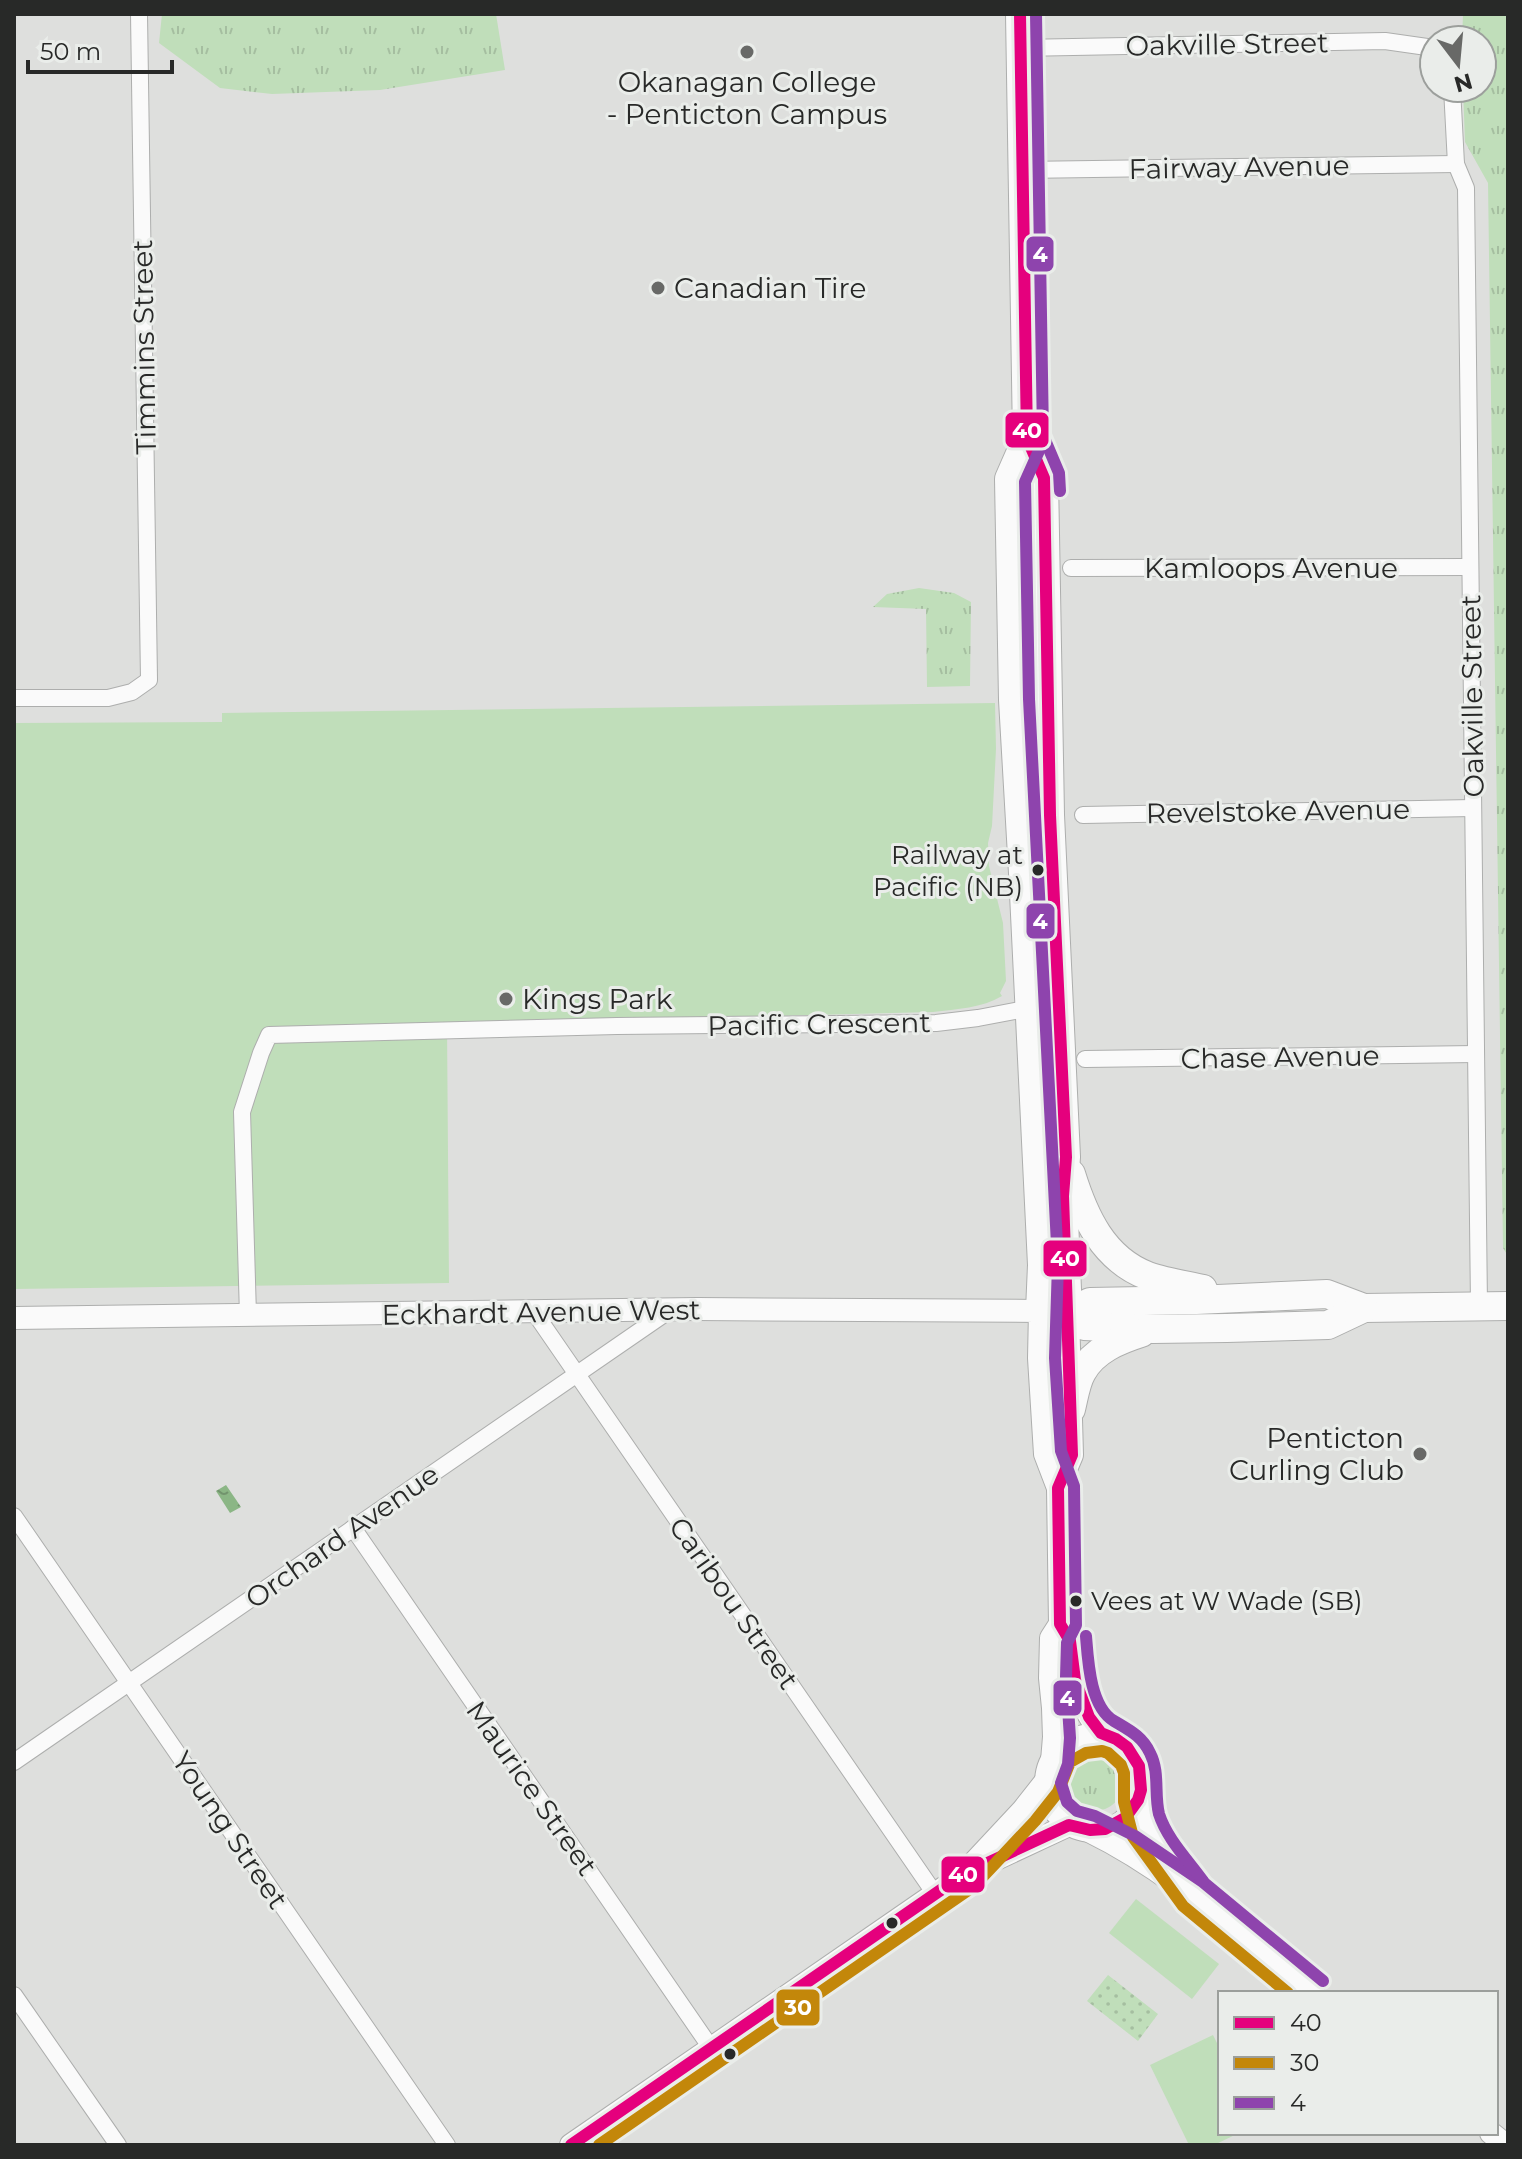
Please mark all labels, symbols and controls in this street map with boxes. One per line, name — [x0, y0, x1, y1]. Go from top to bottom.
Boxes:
scale bar — [28, 24, 172, 74]
north arrow — [1418, 24, 1498, 104]
street label: Oakville Street — [1125, 25, 1329, 63]
text: 50 m — [40, 37, 101, 66]
marker: Okanagan College - Penticton Campus — [738, 43, 756, 61]
place label: Okanagan College - Penticton Campus — [607, 65, 887, 131]
text: N — [1451, 67, 1476, 98]
street label: Fairway Avenue — [1128, 148, 1350, 186]
line badge: 4 — [1025, 235, 1055, 273]
street label: Timmins Street — [125, 239, 163, 455]
text: 4 — [1032, 241, 1048, 268]
place label: Canadian Tire — [674, 271, 866, 305]
marker: Canadian Tire — [649, 279, 667, 297]
line badge: 40 — [1004, 411, 1050, 449]
text: 40 — [1012, 417, 1042, 444]
street label: Kamloops Avenue — [1144, 551, 1398, 585]
street label: Oakville Street — [1453, 594, 1491, 798]
street label: Revelstoke Avenue — [1146, 792, 1410, 830]
place label: Railway at Pacific (NB) — [873, 839, 1023, 903]
marker: Railway at Pacific (NB) — [1030, 862, 1046, 878]
line badge: 4 — [1025, 902, 1056, 940]
text: 4 — [1032, 908, 1048, 935]
place label: Kings Park — [522, 982, 673, 1016]
marker: Kings Park — [497, 990, 515, 1008]
street label: Pacific Crescent — [707, 1005, 931, 1043]
street label: Chase Avenue — [1180, 1038, 1380, 1076]
line badge: 40 — [1042, 1239, 1088, 1278]
text: 40 — [1050, 1245, 1080, 1272]
street label: Eckhardt Avenue West — [381, 1292, 701, 1332]
place label: Penticton Curling Club — [1229, 1421, 1404, 1487]
marker: Penticton Curling Club — [1411, 1445, 1429, 1463]
street label: Orchard Avenue — [239, 1457, 445, 1615]
street label: Caribou Street — [662, 1510, 806, 1696]
place label: Vees at W Wade (SB) — [1091, 1585, 1363, 1617]
marker: Vees at W Wade (SB) — [1068, 1593, 1084, 1609]
line badge: 4 — [1052, 1679, 1083, 1717]
text: 4 — [1059, 1685, 1075, 1712]
street label: Maurice Street — [459, 1694, 605, 1882]
street label: Young Street — [165, 1745, 295, 1915]
line badge: 40 — [940, 1855, 986, 1894]
text: 40 — [948, 1861, 978, 1888]
unlabelled marker — [884, 1915, 900, 1931]
line badge: 30 — [775, 1988, 821, 2027]
legend — [1218, 1991, 1498, 2135]
text: 30 — [783, 1994, 812, 2021]
text: 40 — [1290, 2008, 1322, 2037]
unlabelled marker — [722, 2046, 738, 2062]
text: 30 — [1290, 2048, 1319, 2077]
text: 4 — [1290, 2088, 1306, 2117]

